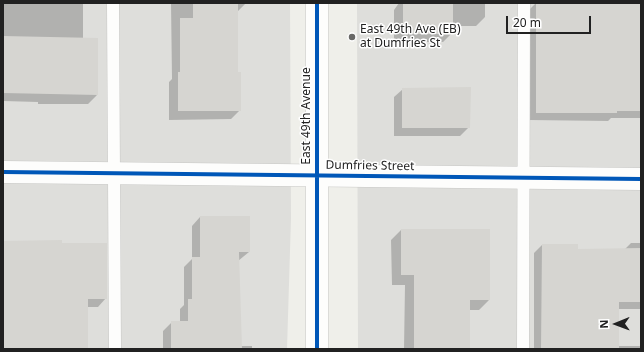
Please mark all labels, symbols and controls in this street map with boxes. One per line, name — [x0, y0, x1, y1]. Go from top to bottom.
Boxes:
scale bar — [508, 8, 593, 34]
text: 20 m — [513, 14, 541, 31]
place label: East 49th Ave (EB) at Dumfries St — [360, 23, 461, 51]
marker: East 49th Ave (EB) at Dumfries St — [347, 32, 357, 42]
street label: East 49th Avenue — [300, 67, 314, 165]
street label: Dumfries Street — [326, 158, 414, 174]
north arrow — [596, 304, 636, 344]
text: N — [596, 320, 611, 329]

